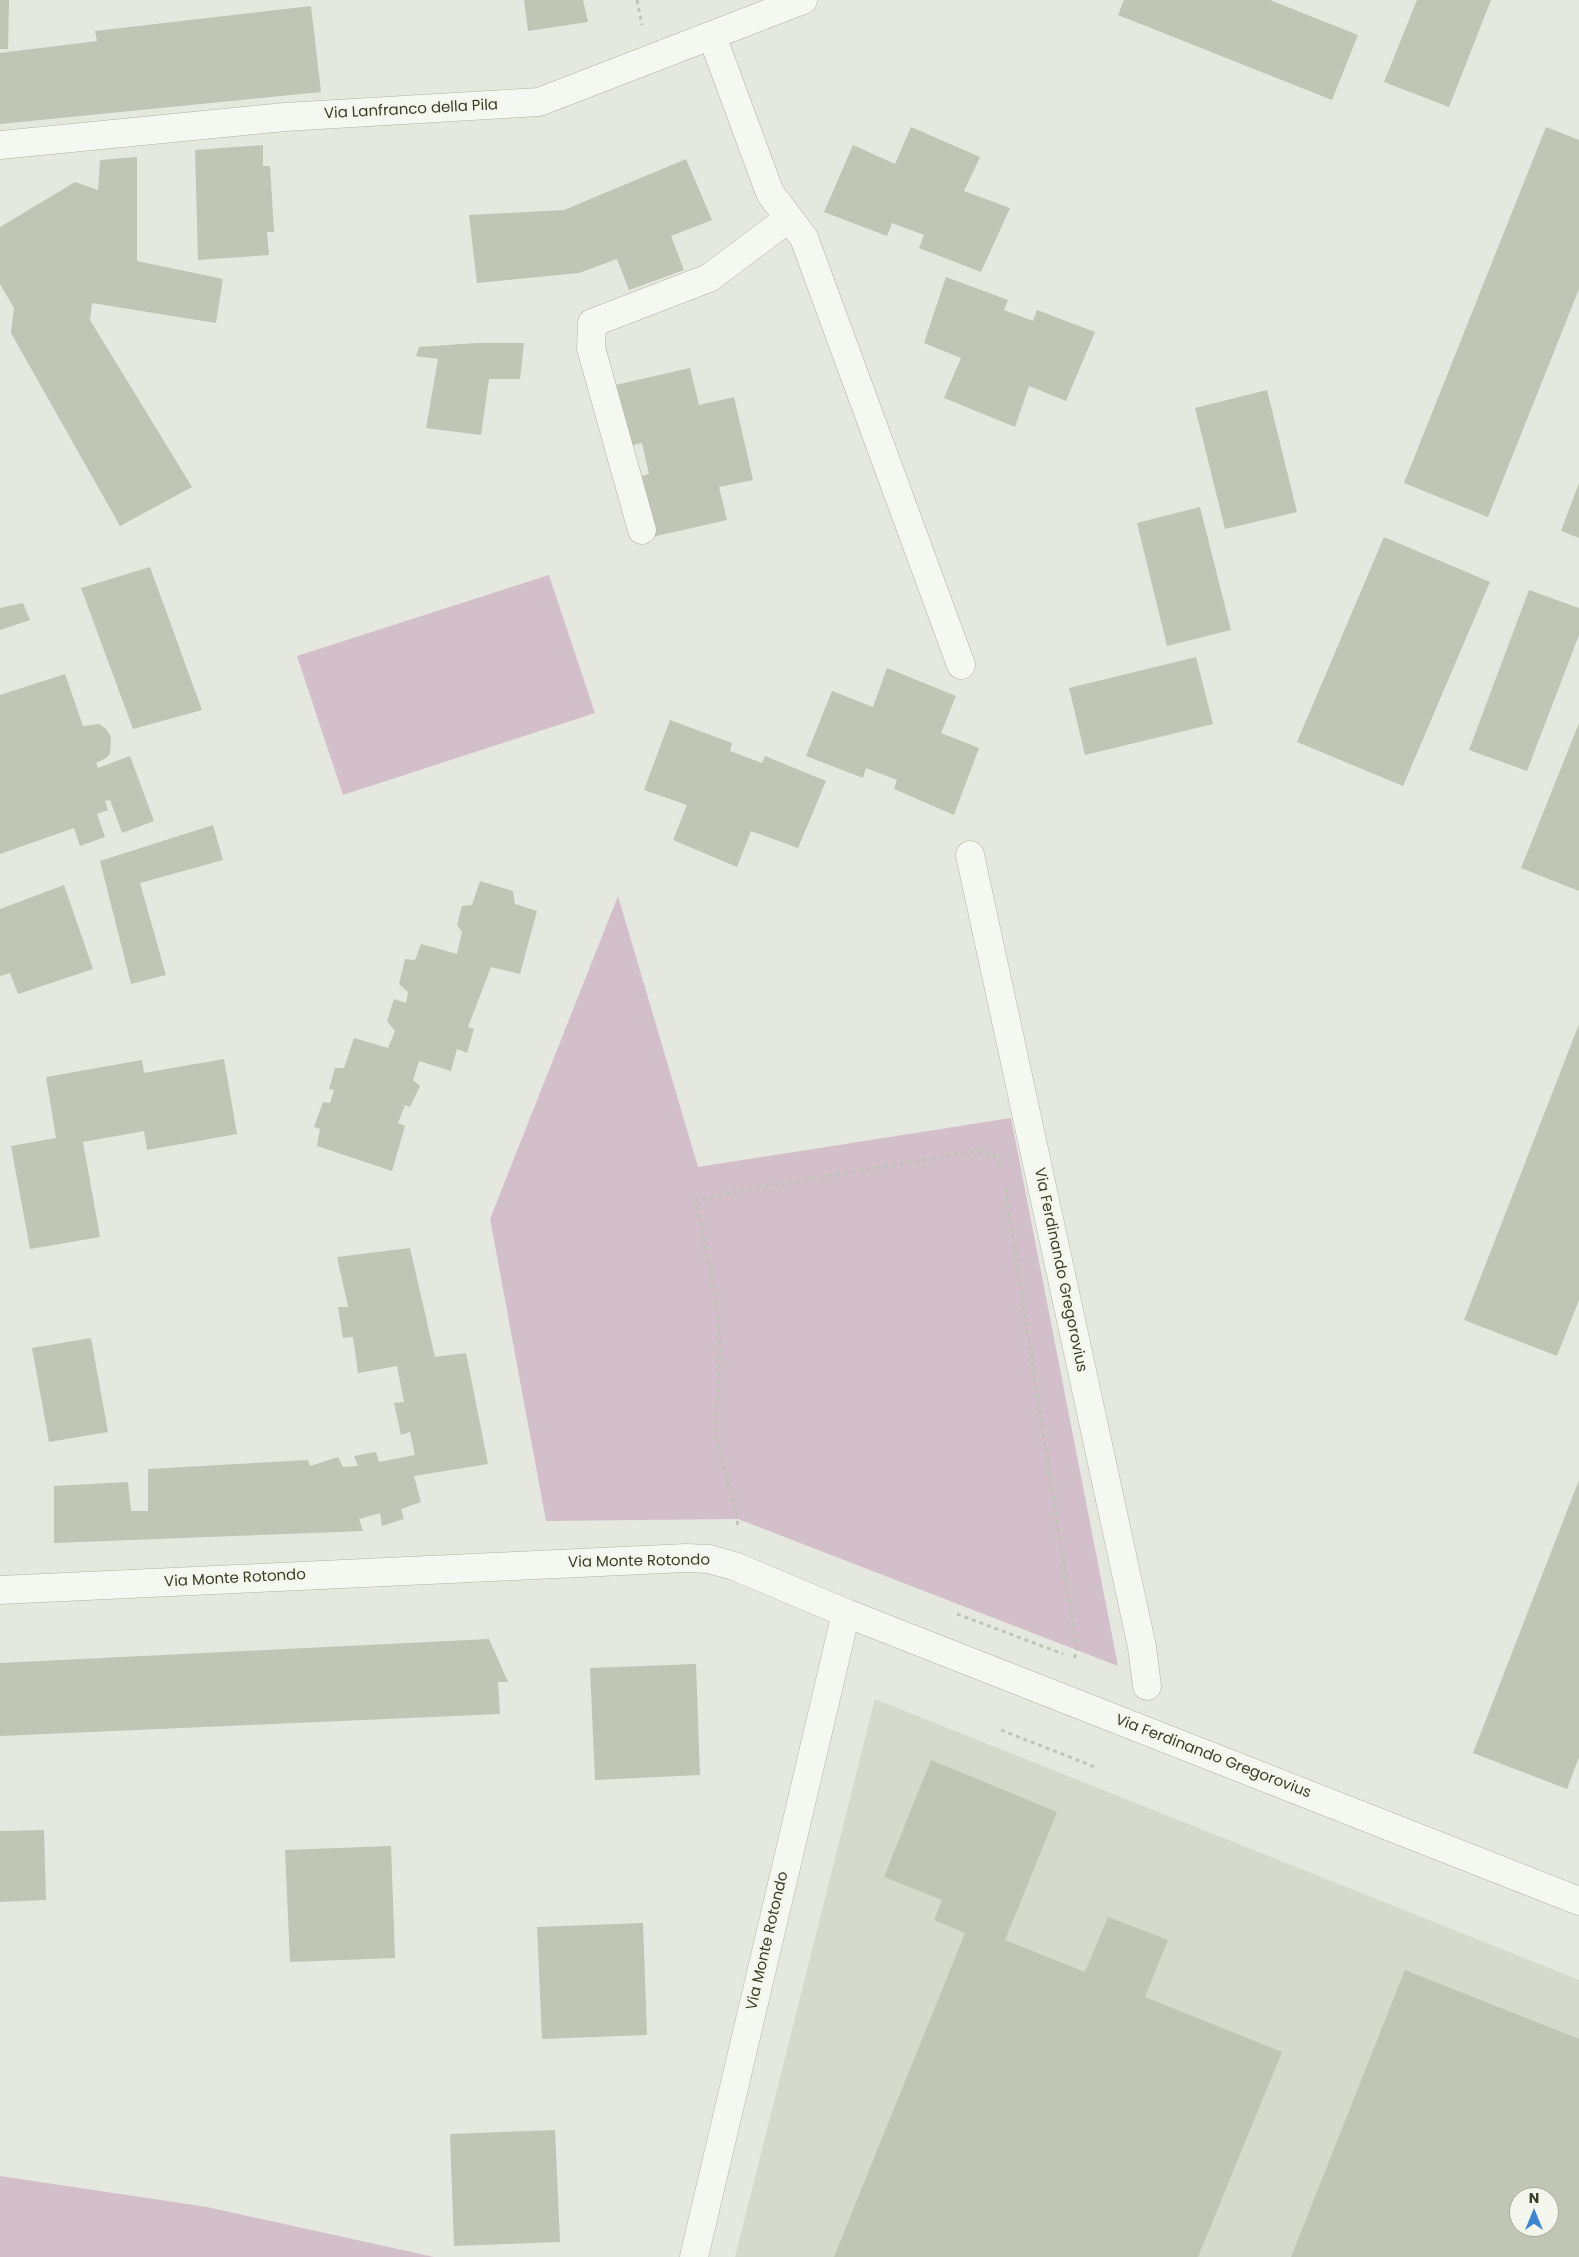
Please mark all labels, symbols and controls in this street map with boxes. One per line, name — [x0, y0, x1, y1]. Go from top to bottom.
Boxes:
street label: Via Lanfranco della Pila — [323, 96, 499, 124]
street label: Via Ferdinando Gregorovius — [1030, 1166, 1090, 1374]
street label: Via Monte Rotondo — [568, 1552, 710, 1572]
street label: Via Monte Rotondo — [164, 1566, 306, 1592]
street label: Via Ferdinando Gregorovius — [1113, 1711, 1313, 1803]
street label: Via Monte Rotondo — [743, 1870, 793, 2012]
north arrow — [1509, 2187, 1559, 2237]
text: N — [1529, 2188, 1539, 2208]

